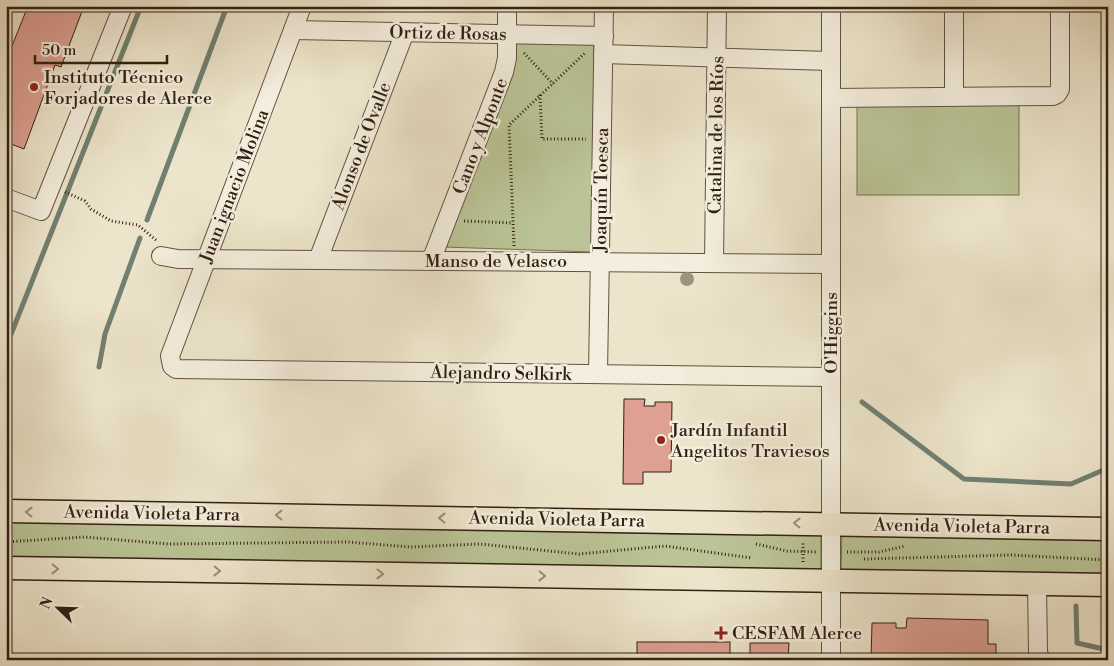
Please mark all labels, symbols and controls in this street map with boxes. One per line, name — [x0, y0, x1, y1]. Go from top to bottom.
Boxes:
street label: Ortiz de Rosas — [389, 21, 507, 46]
scale bar — [35, 32, 168, 64]
text: 50 m — [42, 41, 76, 60]
street label: Catalina de los Ríos — [704, 55, 729, 214]
place label: Instituto Técnico Forjadores de Alerce — [44, 66, 212, 110]
street label: Cano y Alponte — [448, 75, 513, 198]
street label: Alonso de Ovalle — [326, 79, 396, 214]
marker: Instituto Técnico Forjadores de Alerce — [28, 81, 40, 93]
street label: Juan ignacio Molina — [194, 105, 275, 267]
street label: Joaquín Toesca — [589, 126, 614, 254]
street label: Manso de Velasco — [425, 250, 567, 273]
street label: O'Higgins — [820, 292, 843, 374]
street label: Alejandro Selkirk — [429, 361, 573, 386]
place label: Jardín Infantil Angelitos Traviesos — [670, 419, 830, 463]
marker: Jardín Infantil Angelitos Traviesos — [655, 434, 667, 446]
street label: Avenida Violeta Parra — [63, 500, 241, 527]
one-way arrow — [25, 506, 33, 517]
street label: Avenida Violeta Parra — [468, 506, 646, 533]
one-way arrow — [275, 510, 282, 520]
one-way arrow — [437, 512, 445, 523]
street label: Avenida Violeta Parra — [873, 513, 1051, 540]
one-way arrow — [792, 518, 800, 528]
one-way arrow — [52, 564, 59, 574]
one-way arrow — [214, 566, 222, 576]
one-way arrow — [376, 568, 384, 579]
one-way arrow — [539, 571, 547, 581]
north arrow — [32, 584, 82, 634]
text: N — [37, 595, 57, 612]
place label: CESFAM Alerce — [732, 622, 862, 645]
marker: CESFAM Alerce — [714, 626, 728, 640]

